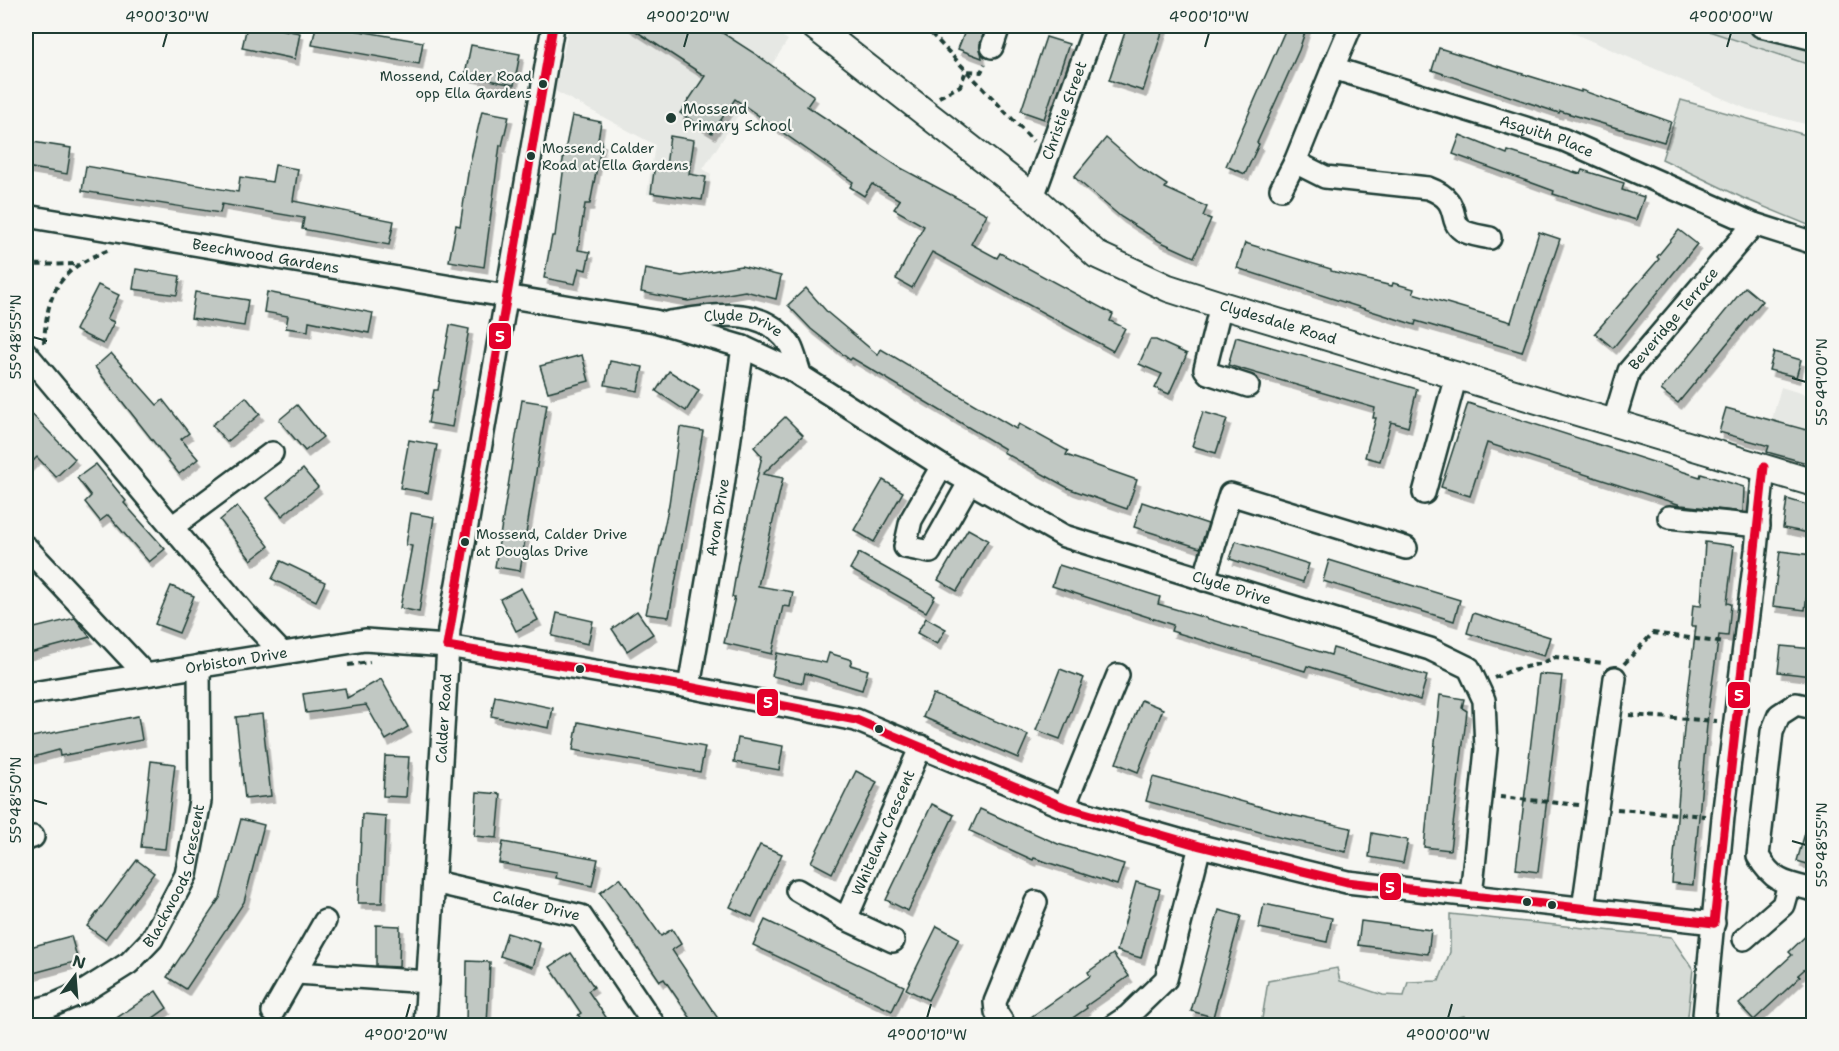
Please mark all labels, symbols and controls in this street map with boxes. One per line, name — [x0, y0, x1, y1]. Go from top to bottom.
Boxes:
text: 4°00'30"W — [125, 7, 209, 27]
text: 4°00'20"W — [646, 7, 730, 27]
text: 4°00'10"W — [1169, 7, 1249, 27]
text: 4°00'00"W — [1689, 7, 1773, 27]
street label: Christie Street — [1037, 58, 1091, 163]
place label: Mossend, Calder Road opp Ella Gardens — [380, 67, 532, 102]
marker: Mossend, Calder Road opp Ella Gardens — [537, 78, 549, 90]
place label: Mossend Primary School — [683, 99, 792, 136]
marker: Mossend Primary School — [664, 111, 678, 125]
street label: Asquith Place — [1497, 111, 1597, 162]
place label: Mossend, Calder Road at Ella Gardens — [542, 139, 689, 174]
marker: Mossend, Calder Road at Ella Gardens — [525, 150, 537, 162]
street label: Beechwood Gardens — [191, 234, 341, 278]
street label: Beveridge Terrace — [1624, 263, 1723, 374]
text: 55°48'55"N — [6, 294, 26, 380]
street label: Clydesdale Road — [1217, 295, 1340, 349]
street label: Clyde Drive — [703, 305, 787, 341]
line badge: 5 — [488, 322, 512, 350]
text: 5 — [495, 326, 505, 347]
text: 55°49'00"N — [1812, 338, 1832, 426]
street label: Avon Drive — [701, 477, 734, 558]
place label: Mossend, Calder Drive at Douglas Drive — [476, 525, 628, 560]
marker: Mossend, Calder Drive at Douglas Drive — [459, 536, 471, 548]
street label: Clyde Drive — [1190, 566, 1274, 609]
street label: Orbiston Drive — [184, 642, 289, 679]
unlabelled marker — [574, 663, 586, 675]
street label: Calder Road — [431, 672, 456, 764]
line badge: 5 — [1727, 681, 1751, 709]
text: 5 — [1734, 685, 1744, 706]
line badge: 5 — [756, 688, 779, 717]
text: 5 — [763, 692, 773, 713]
unlabelled marker — [873, 723, 885, 735]
text: 55°48'50"N — [6, 756, 26, 844]
street label: Whitelaw Crescent — [847, 767, 919, 899]
street label: Blackwoods Crescent — [139, 802, 209, 952]
text: 55°48'55"N — [1812, 802, 1832, 888]
line badge: 5 — [1379, 872, 1402, 901]
text: 5 — [1385, 877, 1395, 898]
street label: Calder Drive — [491, 886, 582, 925]
unlabelled marker — [1521, 896, 1533, 908]
unlabelled marker — [1546, 899, 1558, 911]
north arrow — [45, 946, 105, 1006]
text: N — [70, 950, 88, 974]
text: 4°00'20"W — [364, 1025, 448, 1045]
text: 4°00'10"W — [887, 1025, 967, 1045]
text: 4°00'00"W — [1406, 1025, 1490, 1045]

